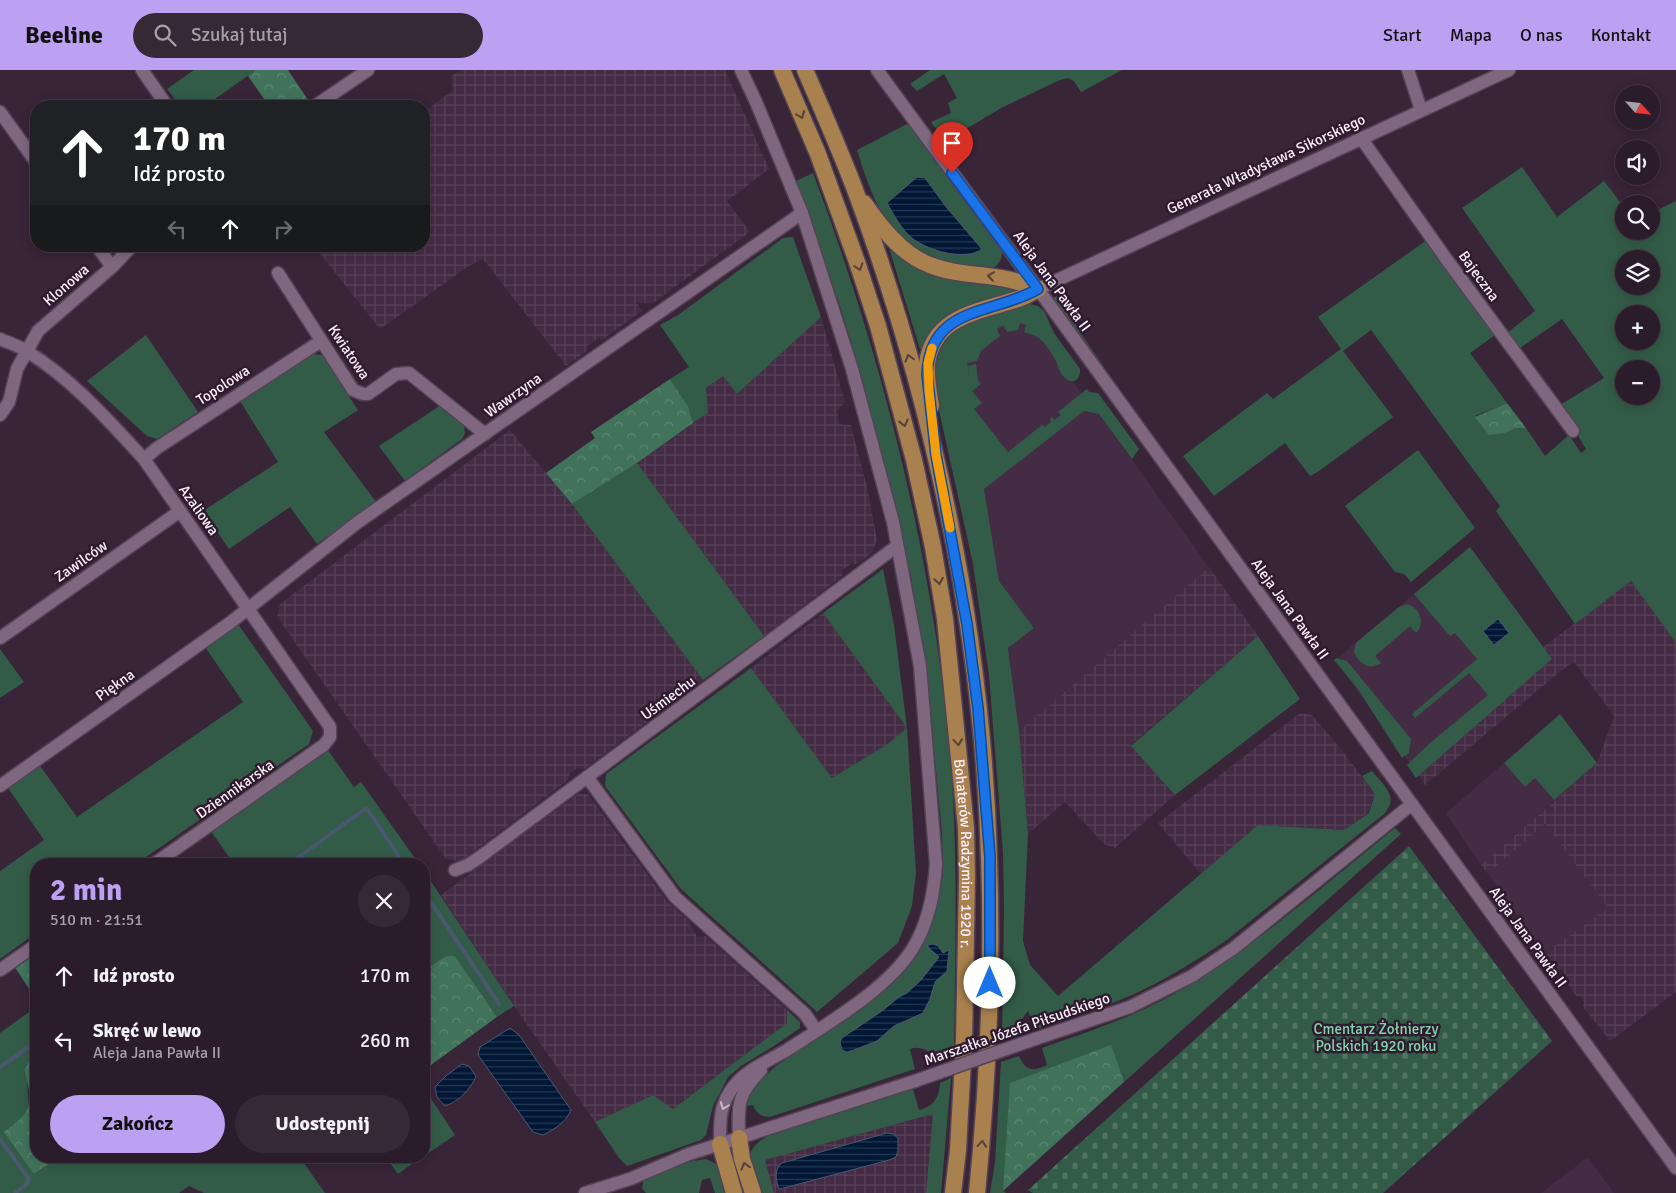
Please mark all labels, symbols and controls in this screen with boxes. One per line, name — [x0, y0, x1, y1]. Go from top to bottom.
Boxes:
search box — [133, 13, 483, 58]
text: Beeline — [25, 20, 103, 50]
icon: search — [151, 21, 179, 49]
text: Szukaj tutaj — [191, 23, 288, 47]
text: Start — [1383, 24, 1422, 46]
text: Mapa — [1450, 24, 1492, 46]
text: O nas — [1520, 24, 1563, 46]
text: Kontakt — [1591, 24, 1651, 46]
north arrow — [1615, 85, 1660, 130]
map controls — [1615, 85, 1660, 405]
one-way arrow — [795, 110, 806, 119]
street label: Generała Władysława Sikorskiego — [1164, 110, 1368, 218]
text: 170 m — [133, 117, 226, 160]
icon: ahead — [50, 120, 115, 185]
pin — [931, 122, 973, 173]
icon: arrive — [938, 129, 966, 157]
button: sound — [1615, 140, 1660, 185]
text: Idź prosto — [133, 160, 225, 187]
button: search — [1615, 195, 1660, 240]
icon: left — [163, 215, 191, 243]
icon: ahead — [216, 215, 244, 243]
icon: right — [269, 215, 297, 243]
street label: Aleja Jana Pawła II — [1009, 227, 1095, 335]
street label: Bajeczna — [1455, 247, 1503, 305]
button: layers — [1615, 250, 1660, 295]
street label: Klonowa — [39, 260, 93, 310]
one-way arrow — [853, 262, 863, 270]
one-way arrow — [987, 272, 995, 282]
button: + — [1615, 305, 1660, 350]
street label: Kwiatowa — [324, 321, 374, 383]
one-way arrow — [904, 353, 915, 362]
button: − — [1615, 360, 1660, 405]
street label: Topolowa — [193, 361, 253, 409]
street label: Wawrzyna — [481, 369, 545, 421]
one-way arrow — [898, 418, 909, 427]
street label: Azaliowa — [175, 481, 223, 539]
street label: Zawilców — [51, 536, 111, 586]
street label: Aleja Jana Pawła II — [1247, 555, 1333, 663]
one-way arrow — [933, 577, 943, 586]
street label: Piękna — [92, 665, 138, 705]
street label: Uśmiechu — [637, 672, 699, 724]
one-way arrow — [953, 738, 964, 746]
street label: Dziennikarska — [193, 756, 277, 822]
street label: Bohaterów Radzymina 1920 r. — [950, 758, 976, 949]
text: 2 min — [50, 872, 122, 909]
button: close — [358, 875, 410, 927]
street label: Aleja Jana Pawła II — [1485, 883, 1571, 991]
text: 510 m · 21:51 — [50, 910, 143, 930]
position arrow — [963, 956, 1015, 1008]
icon: ahead — [50, 962, 78, 990]
text: Idź prosto — [93, 964, 175, 988]
text: 170 m — [360, 964, 410, 988]
street label: Marszałka Józefa Piłsudskiego — [922, 989, 1112, 1069]
text: Skręć w lewo — [93, 1019, 201, 1043]
park label: Cmentarz Żołnierzy Polskich 1920 roku — [1313, 1020, 1439, 1055]
icon: left — [50, 1027, 78, 1055]
text: 260 m — [360, 1029, 410, 1053]
text: Aleja Jana Pawła II — [93, 1043, 221, 1063]
button: Zakończ — [50, 1095, 225, 1153]
button: Udostępnij — [235, 1095, 410, 1153]
one-way arrow — [720, 1101, 730, 1109]
one-way arrow — [976, 1140, 987, 1148]
one-way arrow — [740, 1162, 750, 1170]

